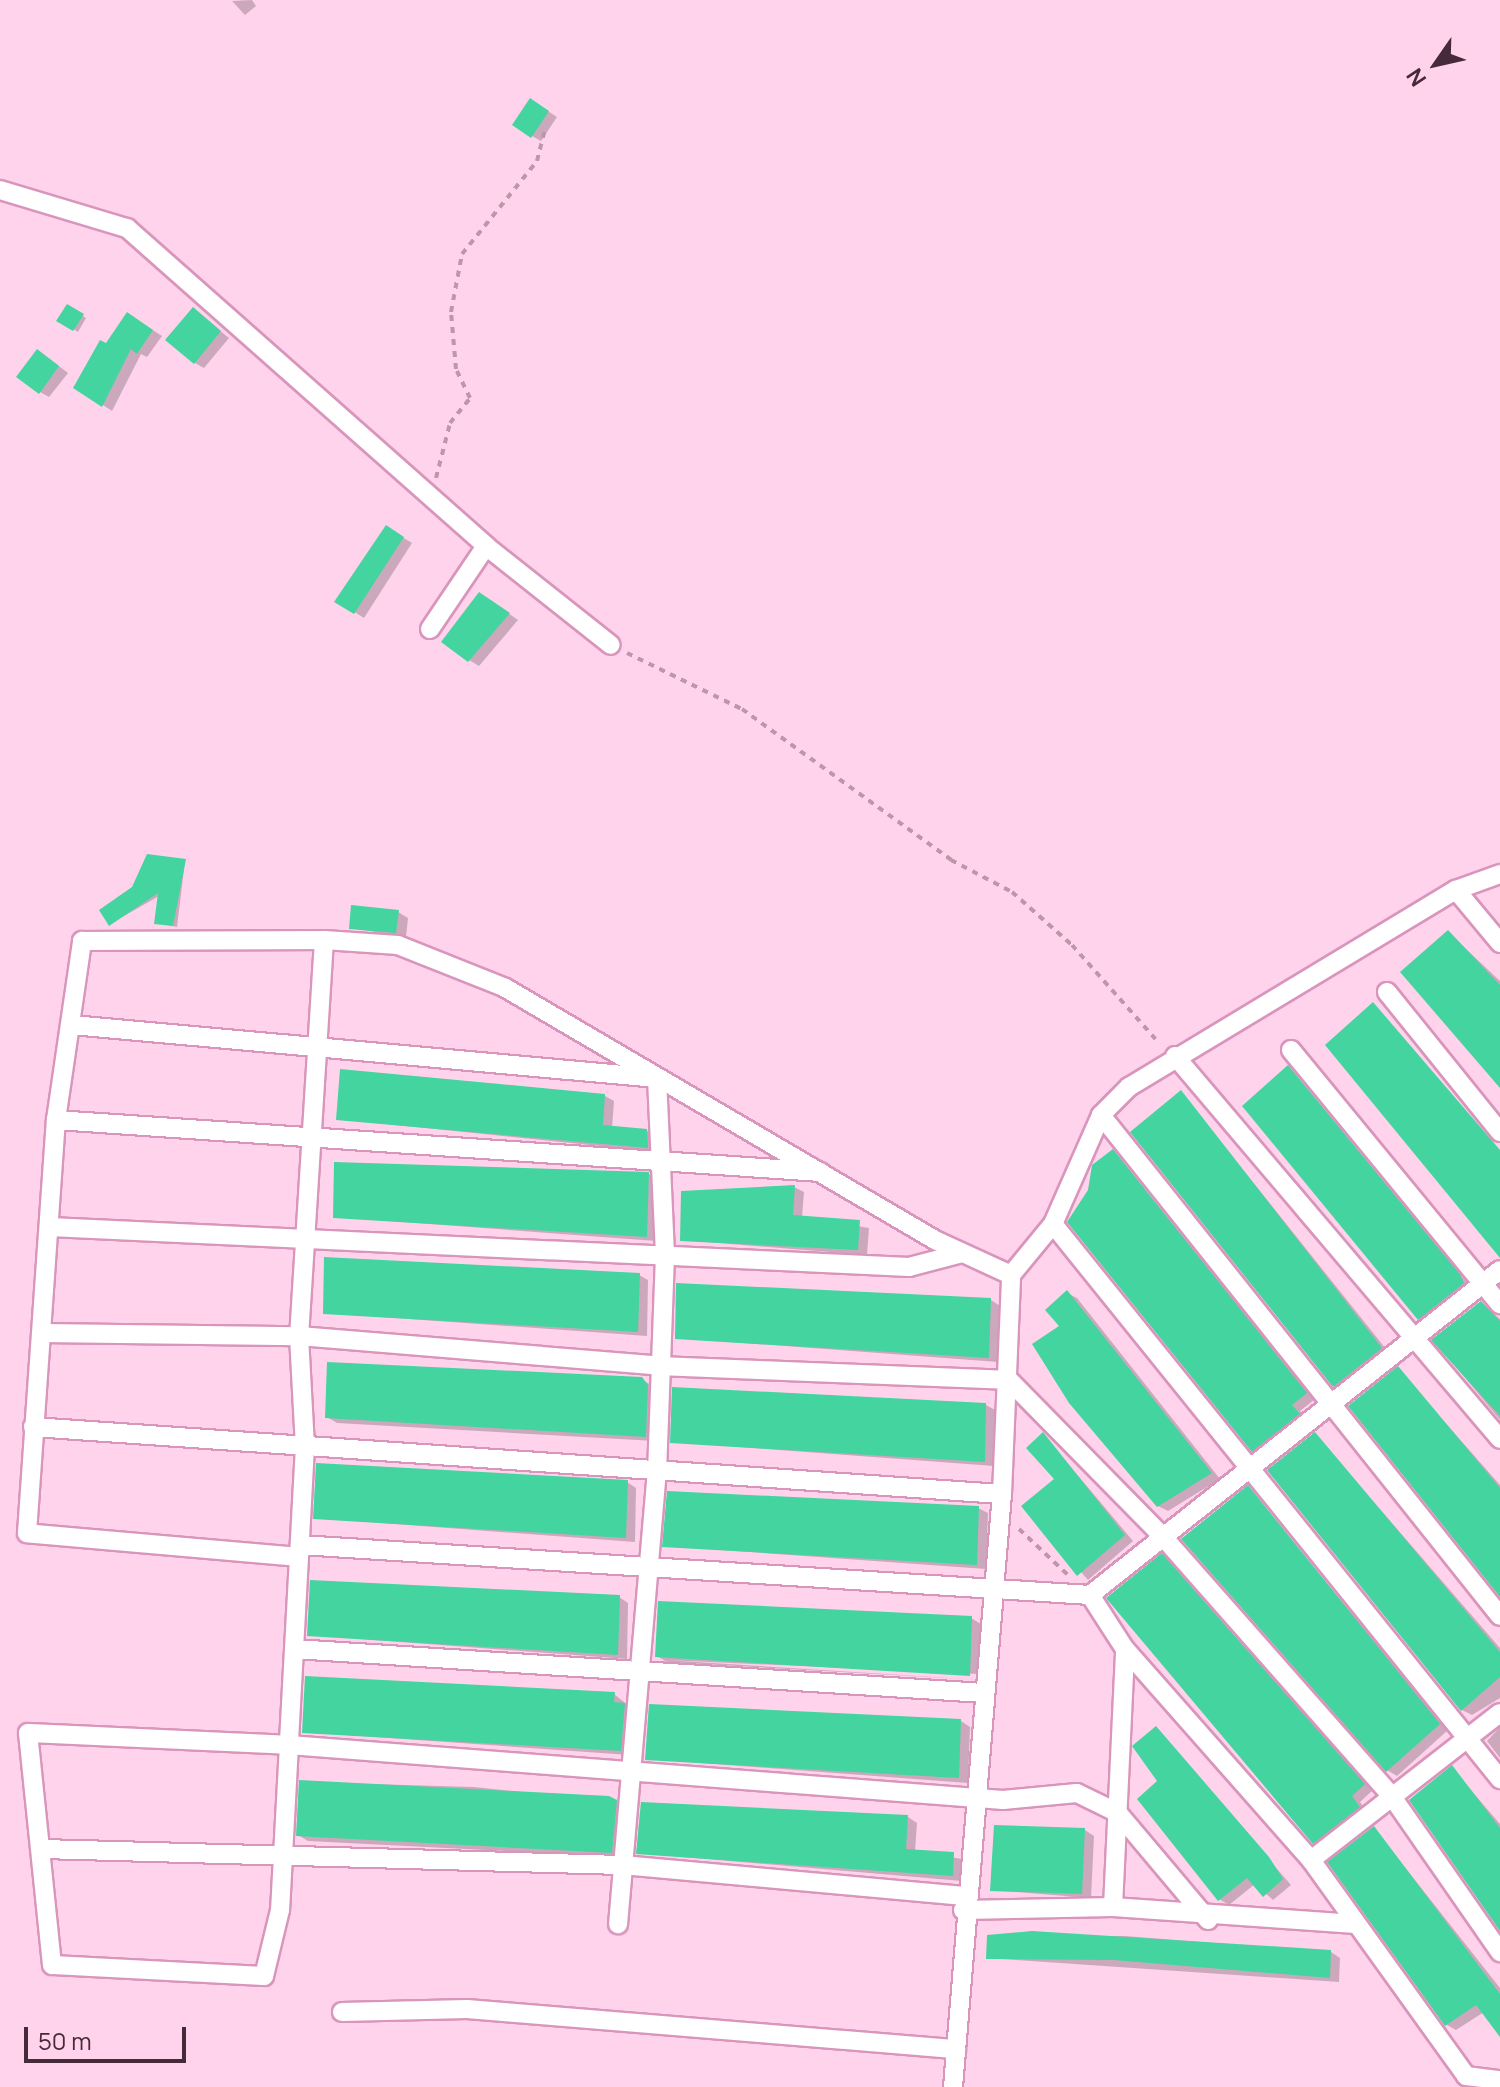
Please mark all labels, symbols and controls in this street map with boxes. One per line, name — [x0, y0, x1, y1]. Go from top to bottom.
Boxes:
north arrow — [1396, 24, 1476, 104]
text: N — [1399, 62, 1433, 92]
scale bar — [28, 2011, 190, 2061]
text: 50 m — [38, 2024, 92, 2057]

